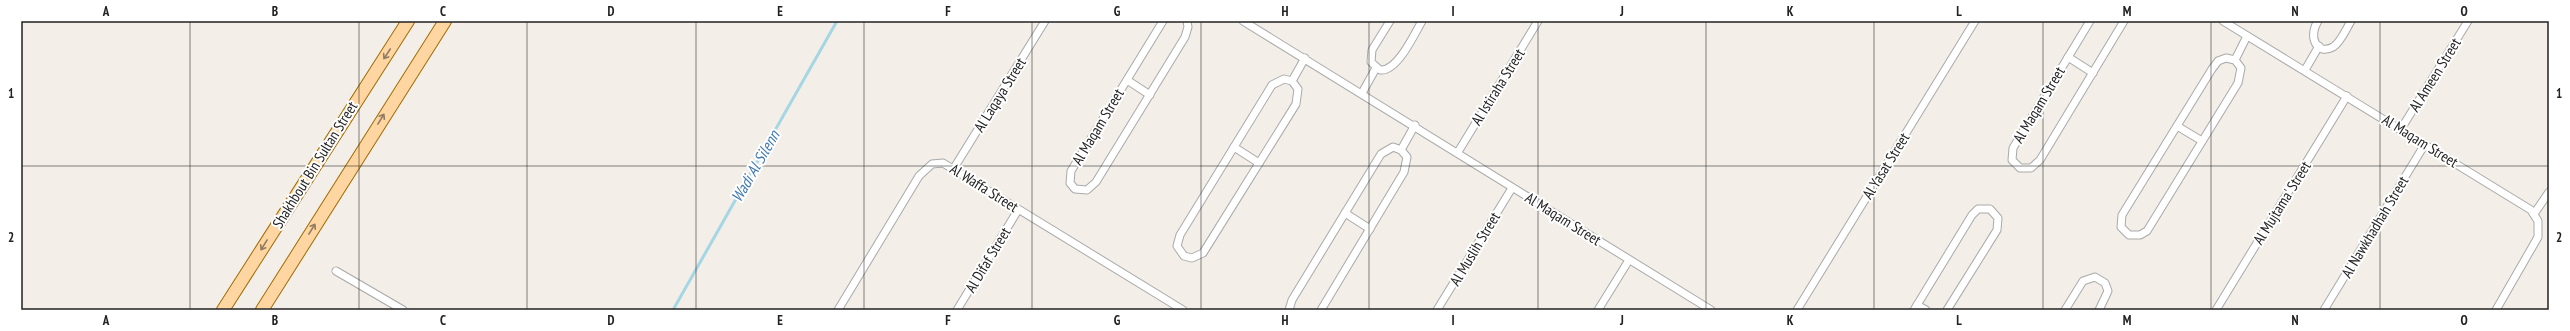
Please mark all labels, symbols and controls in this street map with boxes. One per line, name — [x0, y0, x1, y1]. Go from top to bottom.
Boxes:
text: A — [102, 3, 110, 20]
text: B — [272, 3, 278, 20]
text: C — [440, 3, 446, 20]
text: D — [608, 3, 615, 20]
text: E — [777, 3, 783, 20]
text: F — [945, 3, 951, 20]
text: G — [1114, 3, 1121, 20]
text: H — [1282, 3, 1289, 20]
text: I — [1451, 3, 1455, 20]
text: J — [1619, 3, 1624, 20]
text: K — [1787, 3, 1794, 20]
text: L — [1956, 3, 1962, 20]
text: M — [2123, 3, 2132, 20]
text: N — [2291, 3, 2299, 20]
text: O — [2460, 3, 2468, 20]
street label: Al Ameen Street — [2404, 34, 2465, 115]
street label: Al Istiraha Street — [1467, 45, 1529, 129]
one-way arrow — [382, 48, 391, 59]
street label: Al Laqaya Street — [969, 54, 1030, 135]
street label: Al Maqam Street — [2008, 63, 2069, 146]
text: 1 — [8, 85, 14, 102]
street label: Al Maqam Street — [1067, 85, 1128, 168]
text: 1 — [2556, 85, 2562, 102]
street label: Shakhbout Bin Sultan Street — [268, 98, 361, 232]
street label: Al Maqam Street — [2379, 110, 2462, 171]
one-way arrow — [377, 114, 385, 125]
water label: Wadi Al Silenn — [726, 126, 784, 205]
street label: Al Yasat Street — [1858, 129, 1913, 202]
street label: Al Mujtama' Street — [2248, 158, 2315, 248]
street label: Al Waffa Street — [947, 159, 1022, 216]
street label: Al Nawkhadhah Street — [2337, 173, 2412, 281]
street label: Al Maqam Street — [1522, 188, 1605, 249]
street label: Al Muslih Street — [1445, 208, 1504, 289]
one-way arrow — [309, 223, 317, 235]
street label: Al Difaf Street — [961, 224, 1014, 296]
text: 2 — [8, 229, 14, 246]
text: 2 — [2556, 229, 2562, 246]
one-way arrow — [259, 240, 268, 251]
text: A — [102, 312, 110, 329]
text: B — [272, 312, 278, 329]
text: C — [440, 312, 446, 329]
text: D — [608, 312, 615, 329]
text: E — [777, 312, 783, 329]
text: F — [945, 312, 951, 329]
text: G — [1114, 312, 1121, 329]
text: H — [1282, 312, 1289, 329]
text: I — [1451, 312, 1455, 329]
text: J — [1619, 312, 1624, 329]
text: K — [1787, 312, 1794, 329]
text: L — [1956, 312, 1962, 329]
text: M — [2123, 312, 2132, 329]
text: N — [2291, 312, 2299, 329]
text: O — [2460, 312, 2468, 329]

